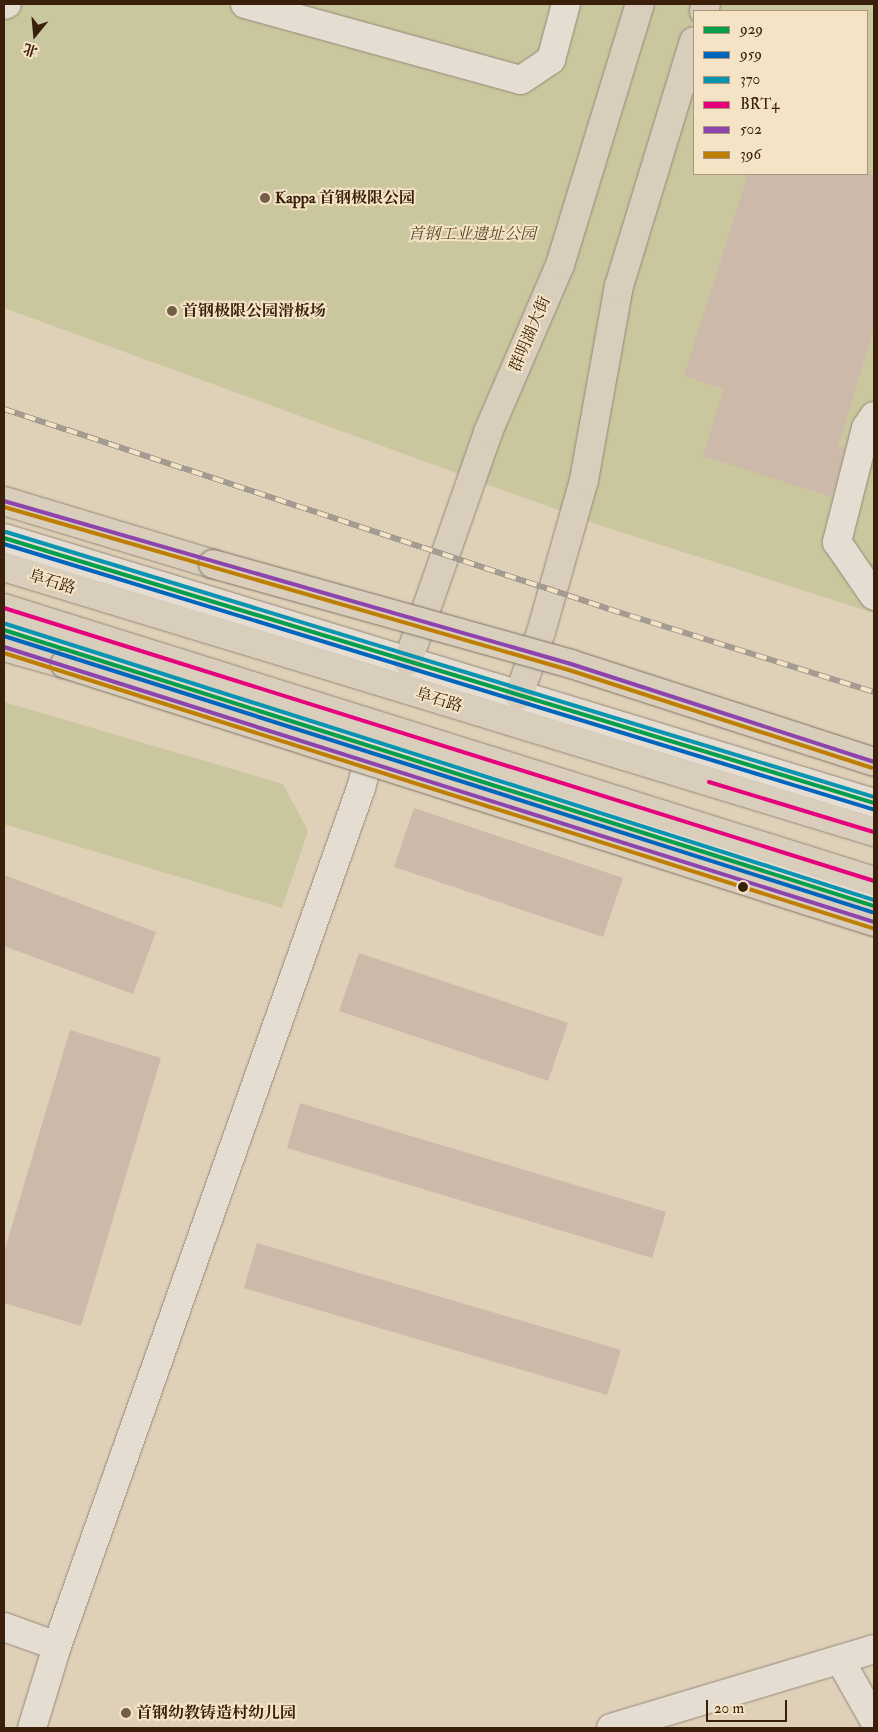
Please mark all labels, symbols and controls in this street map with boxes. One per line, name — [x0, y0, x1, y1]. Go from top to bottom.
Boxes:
north arrow — [10, 10, 60, 60]
legend — [693, 10, 868, 175]
text: 929 — [740, 20, 763, 39]
text: 北 — [21, 40, 40, 60]
text: 959 — [740, 45, 762, 64]
text: 370 — [740, 70, 760, 89]
text: BRT4 — [740, 95, 779, 114]
text: 502 — [740, 120, 762, 139]
text: 396 — [740, 145, 761, 164]
place label: Kappa 首钢极限公园 — [275, 188, 415, 208]
marker: Kappa 首钢极限公园 — [259, 192, 271, 204]
park label: 首钢工业遗址公园 — [408, 224, 536, 244]
street label: 群明湖大街 — [506, 293, 554, 375]
place label: 首钢极限公园滑板场 — [182, 301, 326, 321]
marker: 首钢极限公园滑板场 — [166, 305, 178, 317]
street label: 阜石路 — [26, 566, 78, 598]
street label: 阜石路 — [413, 684, 465, 716]
unlabelled marker — [738, 882, 748, 892]
scale bar — [708, 1690, 789, 1722]
text: 20 m — [714, 1699, 744, 1718]
place label: 首钢幼教铸造村幼儿园 — [136, 1703, 296, 1723]
marker: 首钢幼教铸造村幼儿园 — [120, 1707, 132, 1719]

